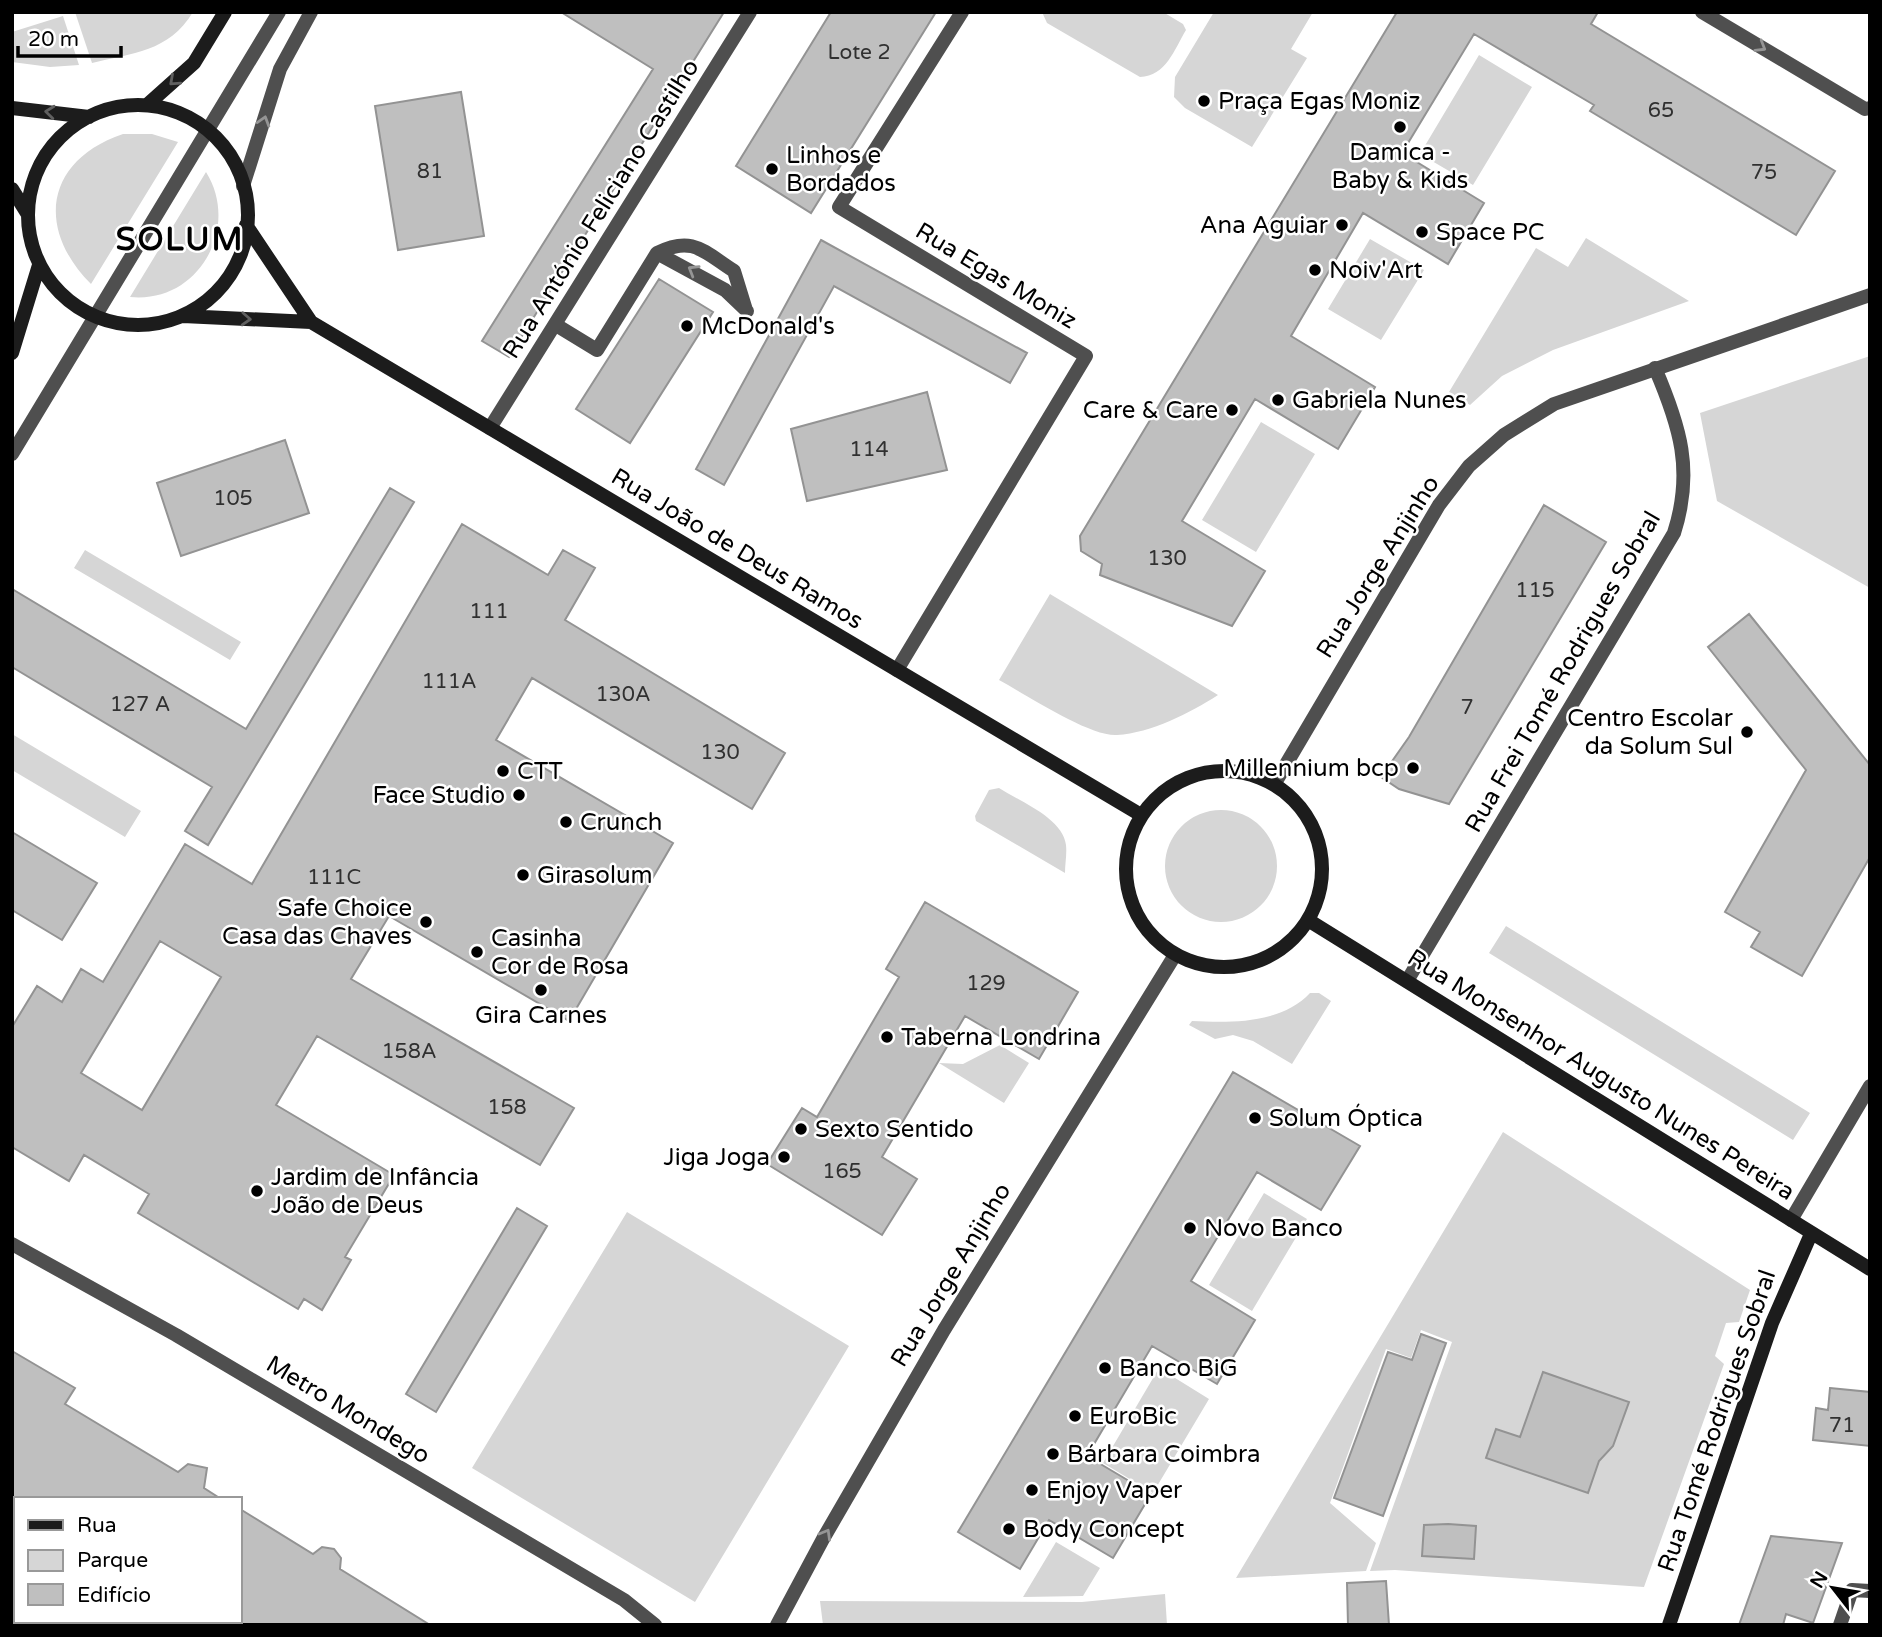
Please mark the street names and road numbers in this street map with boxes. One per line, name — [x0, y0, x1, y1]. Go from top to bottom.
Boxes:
street label: Rua António Feliciano Castilho — [497, 54, 705, 364]
street label: Rua Egas Moniz — [910, 216, 1082, 336]
street label: Rua João de Deus Ramos — [606, 462, 868, 636]
street label: Rua Jorge Anjinho — [1310, 471, 1446, 663]
street label: Rua Frei Tomé Rodrigues Sobral — [1459, 506, 1667, 838]
street label: Rua Monsenhor Augusto Nunes Pereira — [1402, 943, 1800, 1207]
street label: Rua Jorge Anjinho — [885, 1178, 1017, 1372]
street label: Rua Tomé Rodrigues Sobral — [1652, 1266, 1782, 1576]
street label: Metro Mondego — [261, 1350, 435, 1470]

